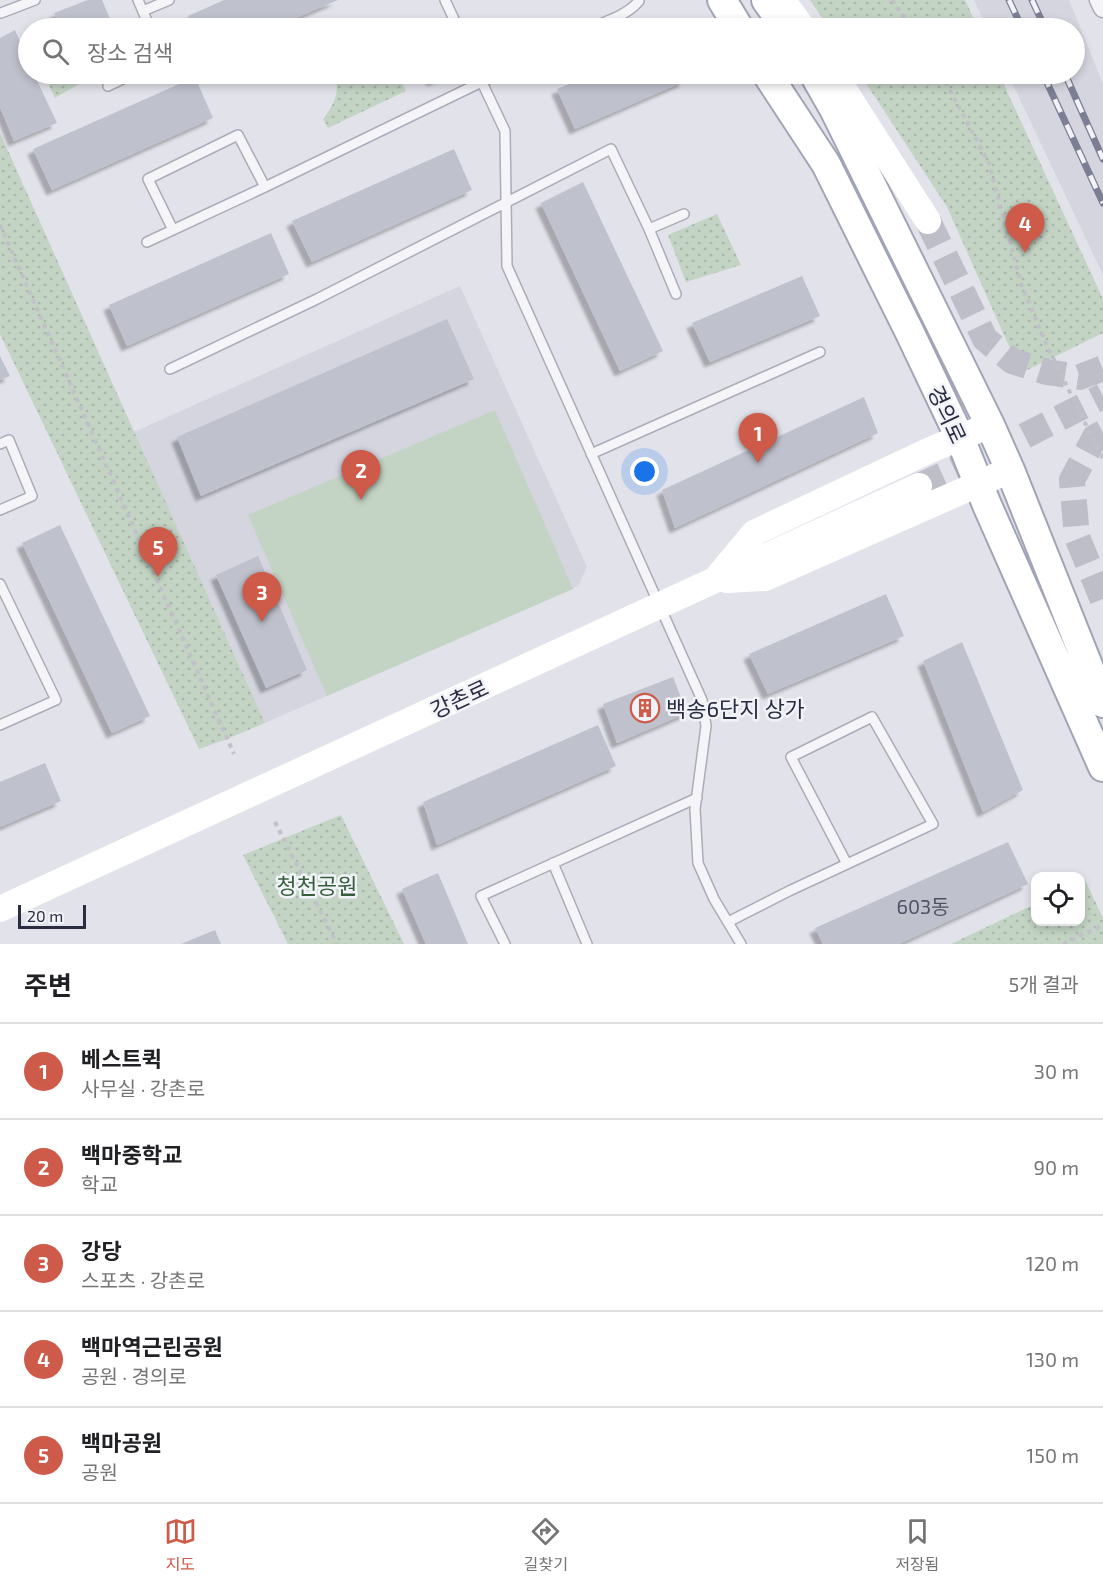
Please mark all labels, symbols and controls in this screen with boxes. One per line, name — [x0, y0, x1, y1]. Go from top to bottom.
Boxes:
search box — [18, 18, 1085, 84]
icon: search — [39, 35, 72, 68]
text: 장소 검색 — [87, 39, 173, 65]
pin: 4 — [1006, 204, 1044, 253]
street label: 경의로 — [923, 381, 973, 447]
pin: 1 — [738, 414, 777, 463]
pin: 2 — [342, 450, 380, 500]
your location — [630, 457, 659, 486]
pin: 5 — [138, 528, 178, 577]
pin: 3 — [242, 572, 282, 622]
street label: 강촌로 — [426, 673, 492, 723]
building icon: 백송6단지 상가 — [629, 692, 661, 724]
place label: 백송6단지 상가 — [666, 695, 805, 721]
park label: 청천공원 — [277, 872, 357, 898]
map controls — [1031, 872, 1085, 926]
button: locate — [1031, 872, 1085, 926]
house number: 603동 — [896, 894, 950, 918]
scale bar — [18, 902, 86, 929]
text: 20 m — [27, 906, 63, 925]
text: 주변 — [24, 969, 72, 1000]
text: 5개 결과 — [1009, 972, 1079, 996]
text: 베스트퀵 — [81, 1045, 162, 1071]
text: 1 — [39, 1059, 48, 1083]
text: 30 m — [1034, 1059, 1079, 1083]
text: 사무실 · 강촌로 — [81, 1076, 205, 1100]
text: 백마중학교 — [81, 1141, 182, 1167]
text: 2 — [38, 1155, 49, 1179]
text: 90 m — [1034, 1155, 1079, 1179]
text: 학교 — [81, 1172, 118, 1196]
text: 강당 — [81, 1237, 121, 1263]
text: 3 — [38, 1251, 49, 1275]
text: 120 m — [1026, 1251, 1079, 1275]
text: 스포츠 · 강촌로 — [81, 1268, 205, 1292]
text: 백마역근린공원 — [81, 1333, 223, 1359]
text: 4 — [37, 1347, 50, 1371]
text: 130 m — [1026, 1347, 1079, 1371]
text: 공원 · 경의로 — [81, 1364, 187, 1388]
text: 백마공원 — [81, 1429, 162, 1455]
text: 5 — [38, 1443, 49, 1467]
text: 150 m — [1026, 1443, 1079, 1467]
text: 공원 — [81, 1460, 118, 1484]
tab: 지도 — [164, 1515, 197, 1575]
tab: 길찾기 — [524, 1515, 568, 1575]
tab: 저장됨 — [895, 1515, 939, 1575]

